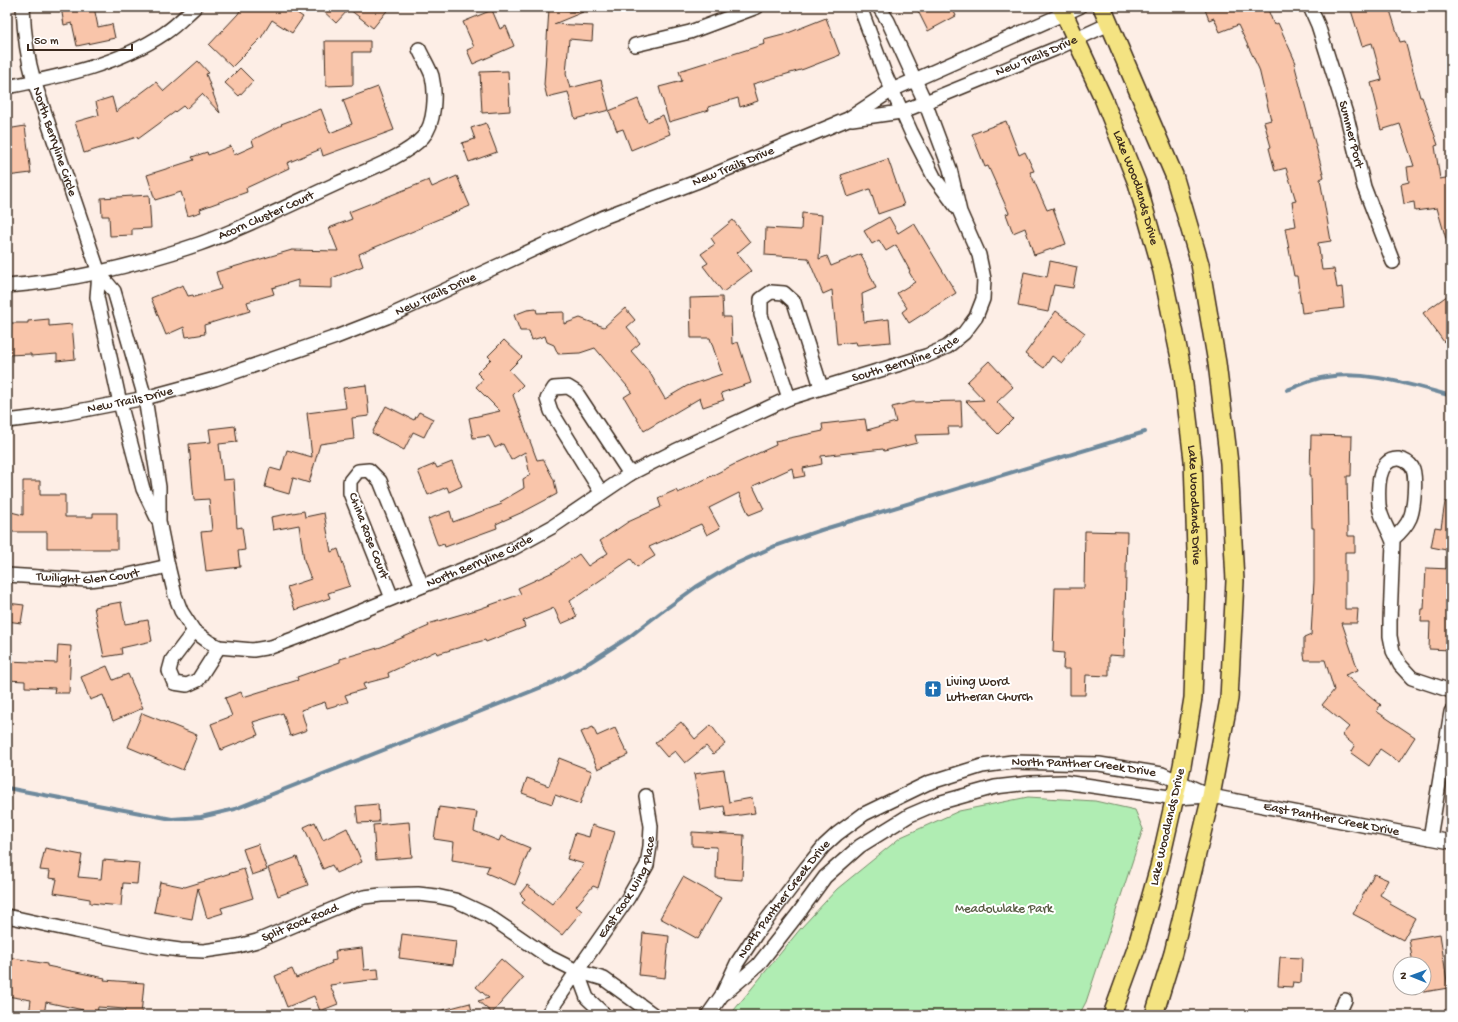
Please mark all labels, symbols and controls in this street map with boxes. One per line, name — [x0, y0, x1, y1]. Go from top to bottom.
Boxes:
scale bar — [28, 26, 132, 52]
street label: New Trails Drive — [993, 32, 1080, 80]
text: 50 m — [34, 35, 59, 49]
street label: North Berryline Circle — [29, 85, 80, 199]
street label: Summer Port — [1335, 99, 1367, 171]
street label: Lake Woodlands Drive — [1109, 128, 1162, 247]
street label: New Trails Drive — [690, 143, 777, 190]
street label: Acorn Cluster Court — [216, 187, 318, 243]
street label: New Trails Drive — [393, 269, 479, 320]
street label: South Berryline Circle — [850, 332, 963, 386]
street label: New Trails Drive — [86, 383, 175, 417]
street label: Lake Woodlands Drive — [1184, 444, 1204, 565]
street label: China Rose Court — [345, 491, 392, 583]
street label: North Berryline Circle — [424, 531, 536, 591]
street label: Twilight Glen Court — [35, 565, 142, 588]
place label: Living Word Lutheran Church — [946, 675, 1033, 705]
church icon: Living Word Lutheran Church — [923, 679, 943, 699]
street label: North Panther Creek Drive — [1011, 754, 1157, 780]
street label: Lake Woodlands Drive — [1147, 767, 1189, 887]
street label: East Panther Creek Drive — [1262, 799, 1401, 839]
street label: East Rock Wing Place — [595, 836, 658, 941]
street label: North Panther Creek Drive — [734, 836, 834, 961]
street label: Split Rock Road — [259, 900, 342, 946]
park label: Meadowlake Park — [955, 902, 1054, 917]
north arrow — [1392, 956, 1432, 996]
text: N — [1398, 972, 1410, 980]

